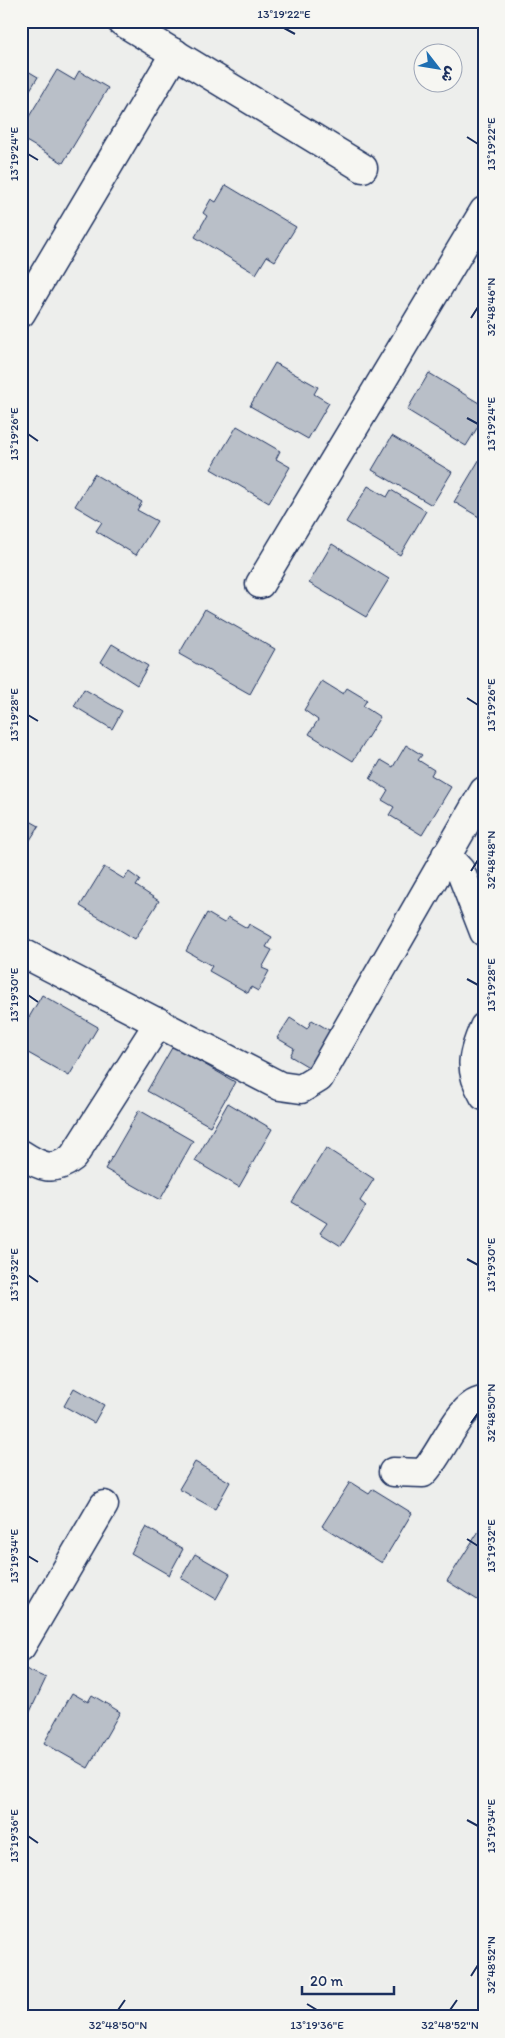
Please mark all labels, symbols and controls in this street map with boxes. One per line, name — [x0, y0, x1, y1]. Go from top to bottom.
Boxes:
text: 13°19'22"E — [257, 7, 311, 21]
north arrow — [412, 42, 462, 92]
text: ش — [437, 63, 460, 85]
text: 13°19'22"E — [484, 117, 498, 171]
text: 13°19'24"E — [7, 127, 21, 181]
text: 32°48'46"N — [484, 278, 498, 336]
text: 13°19'24"E — [484, 397, 498, 451]
text: 13°19'26"E — [7, 407, 21, 461]
text: 13°19'26"E — [484, 678, 498, 732]
text: 13°19'28"E — [7, 688, 21, 742]
text: 32°48'48"N — [484, 831, 498, 889]
text: 13°19'28"E — [484, 958, 498, 1012]
text: 13°19'30"E — [7, 967, 21, 1022]
text: 13°19'30"E — [484, 1237, 498, 1292]
text: 13°19'32"E — [7, 1248, 21, 1302]
text: 32°48'50"N — [484, 1384, 498, 1442]
text: 13°19'32"E — [484, 1519, 498, 1573]
text: 13°19'34"E — [7, 1528, 21, 1583]
text: 13°19'34"E — [484, 1798, 498, 1853]
text: 13°19'36"E — [7, 1809, 21, 1863]
text: 32°48'52"N — [484, 1936, 498, 1994]
scale bar — [302, 1963, 395, 1995]
text: 20 m — [310, 1972, 344, 1990]
text: 32°48'50"N — [89, 2018, 147, 2032]
text: 13°19'36"E — [290, 2018, 344, 2032]
text: 32°48'52"N — [421, 2018, 479, 2032]

